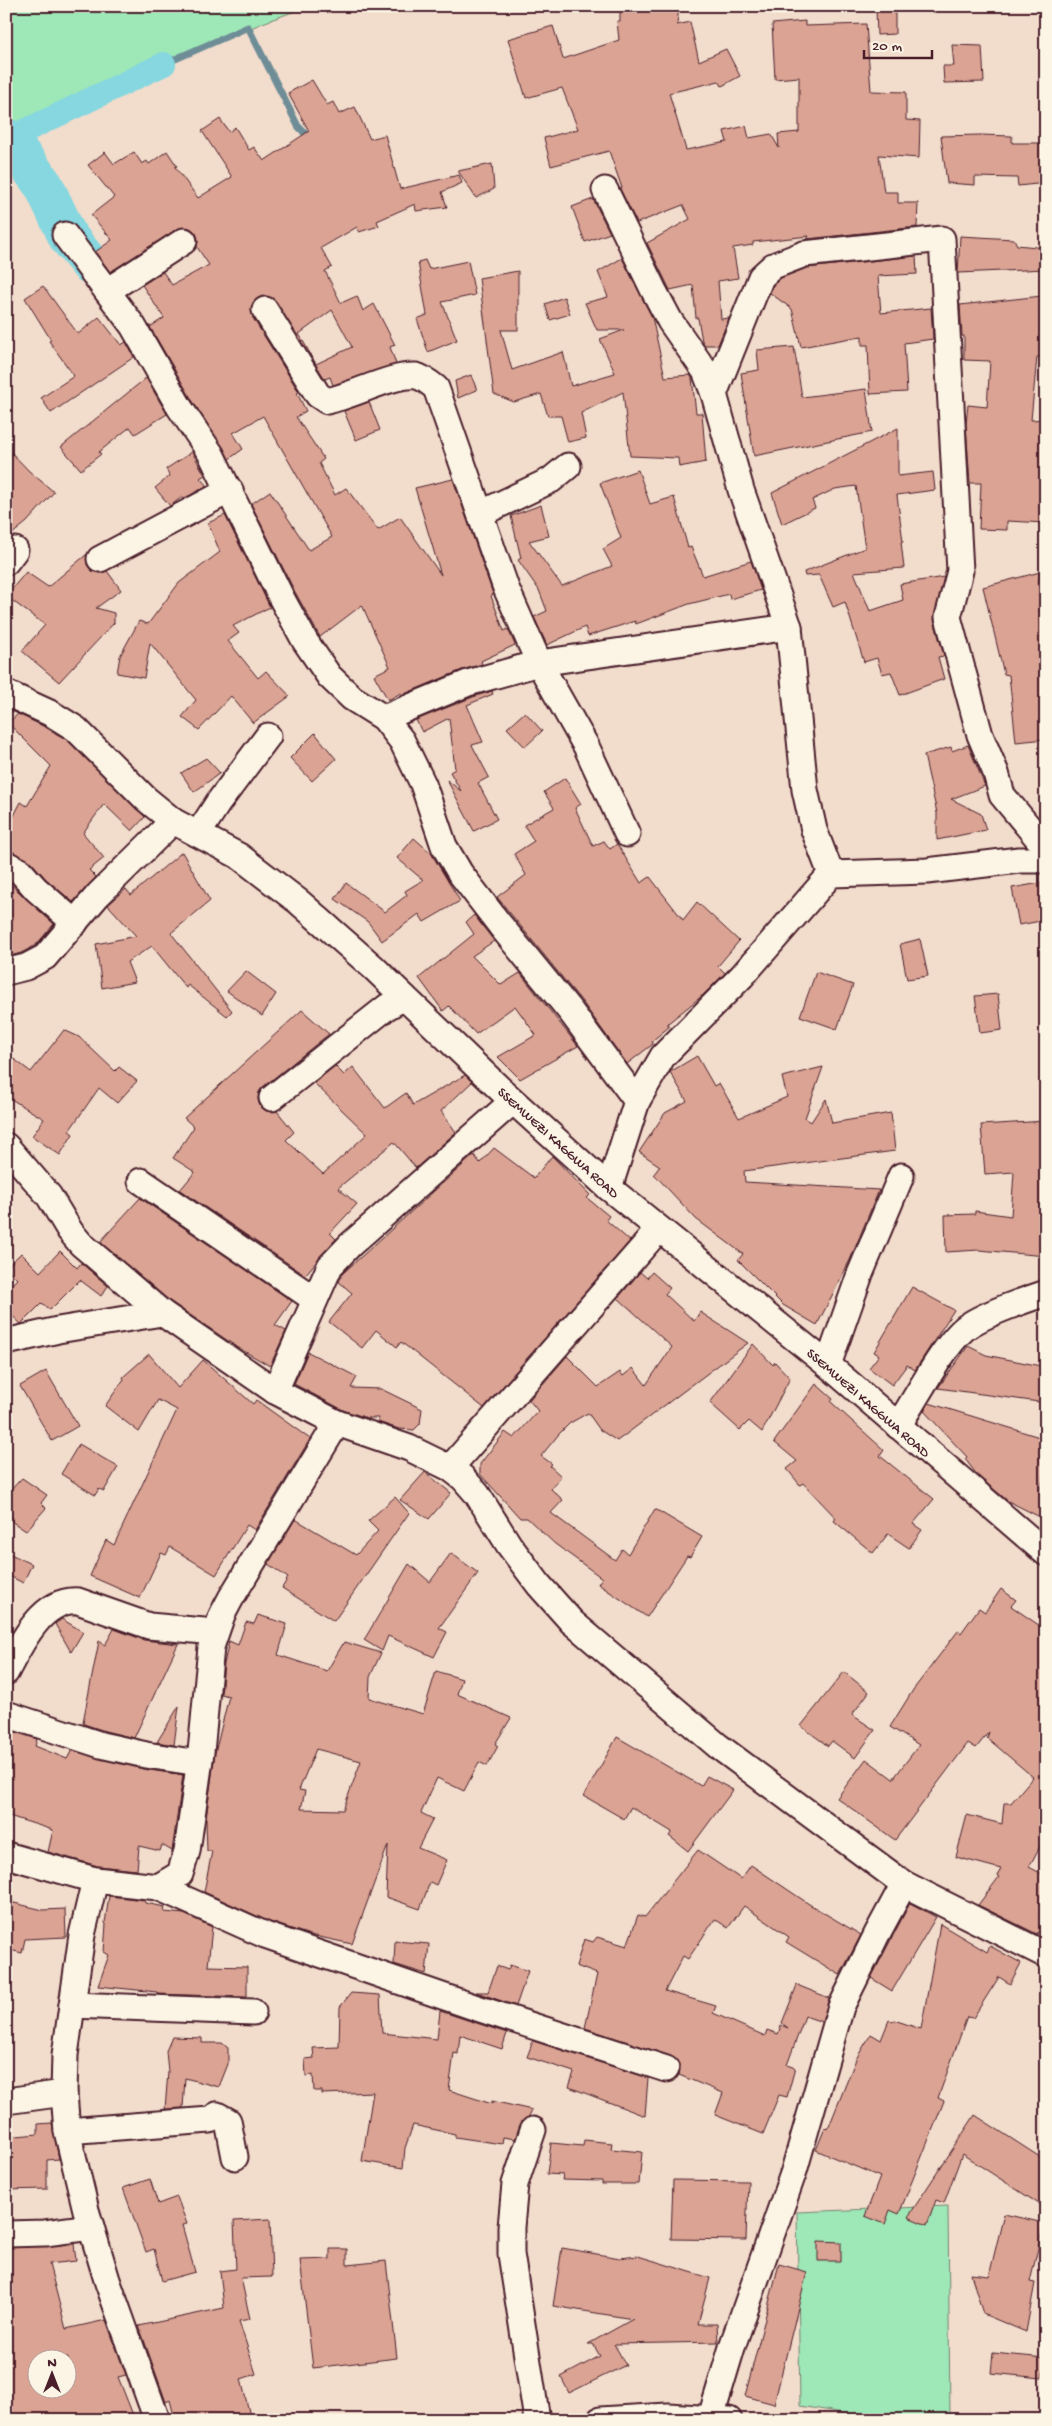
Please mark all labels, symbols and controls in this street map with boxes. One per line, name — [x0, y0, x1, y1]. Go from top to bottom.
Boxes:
scale bar — [864, 28, 932, 60]
text: 20 m — [872, 38, 902, 56]
street label: SSEMWEZI KAGGWA ROAD — [493, 1085, 622, 1204]
street label: SSEMWEZI KAGGWA ROAD — [802, 1346, 933, 1463]
north arrow — [28, 2348, 78, 2398]
text: N — [47, 2355, 57, 2372]

